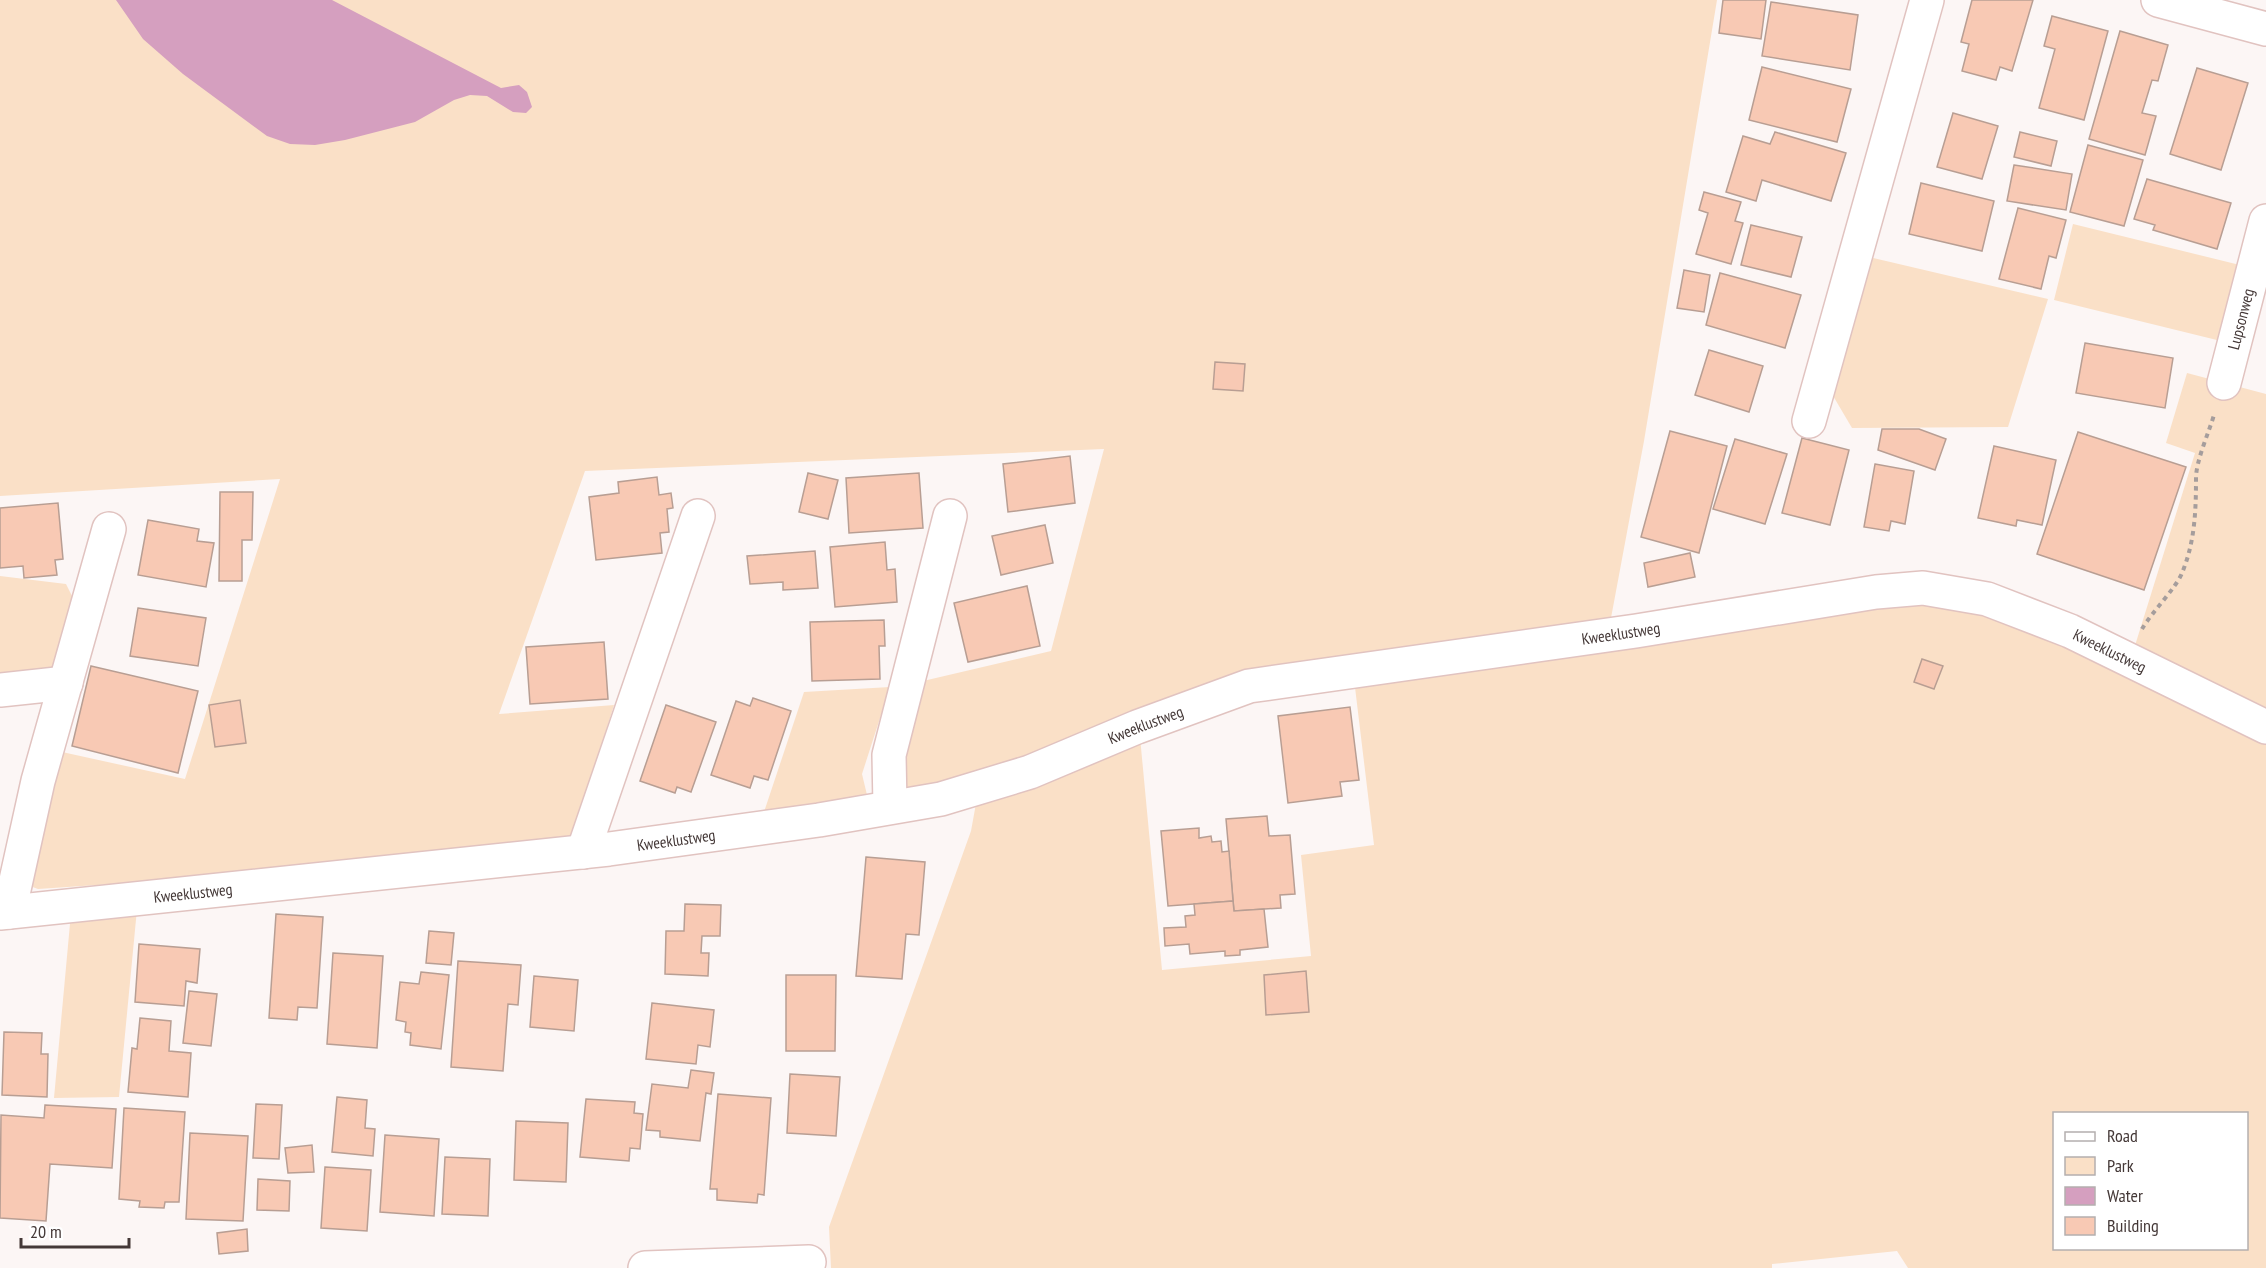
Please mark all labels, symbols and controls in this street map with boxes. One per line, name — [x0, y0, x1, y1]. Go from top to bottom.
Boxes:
street label: Lupsonweg — [2223, 286, 2258, 352]
street label: Kweeklustweg — [1580, 617, 1661, 649]
street label: Kweeklustweg — [2070, 624, 2150, 677]
street label: Kweeklustweg — [1105, 701, 1186, 748]
street label: Kweeklustweg — [635, 824, 717, 855]
street label: Kweeklustweg — [153, 879, 233, 907]
legend — [2053, 1112, 2248, 1250]
text: Road — [2107, 1124, 2138, 1147]
text: Park — [2107, 1154, 2134, 1177]
text: Water — [2107, 1184, 2143, 1207]
scale bar — [21, 1211, 129, 1249]
text: Building — [2107, 1214, 2159, 1237]
text: 20 m — [30, 1220, 62, 1243]

